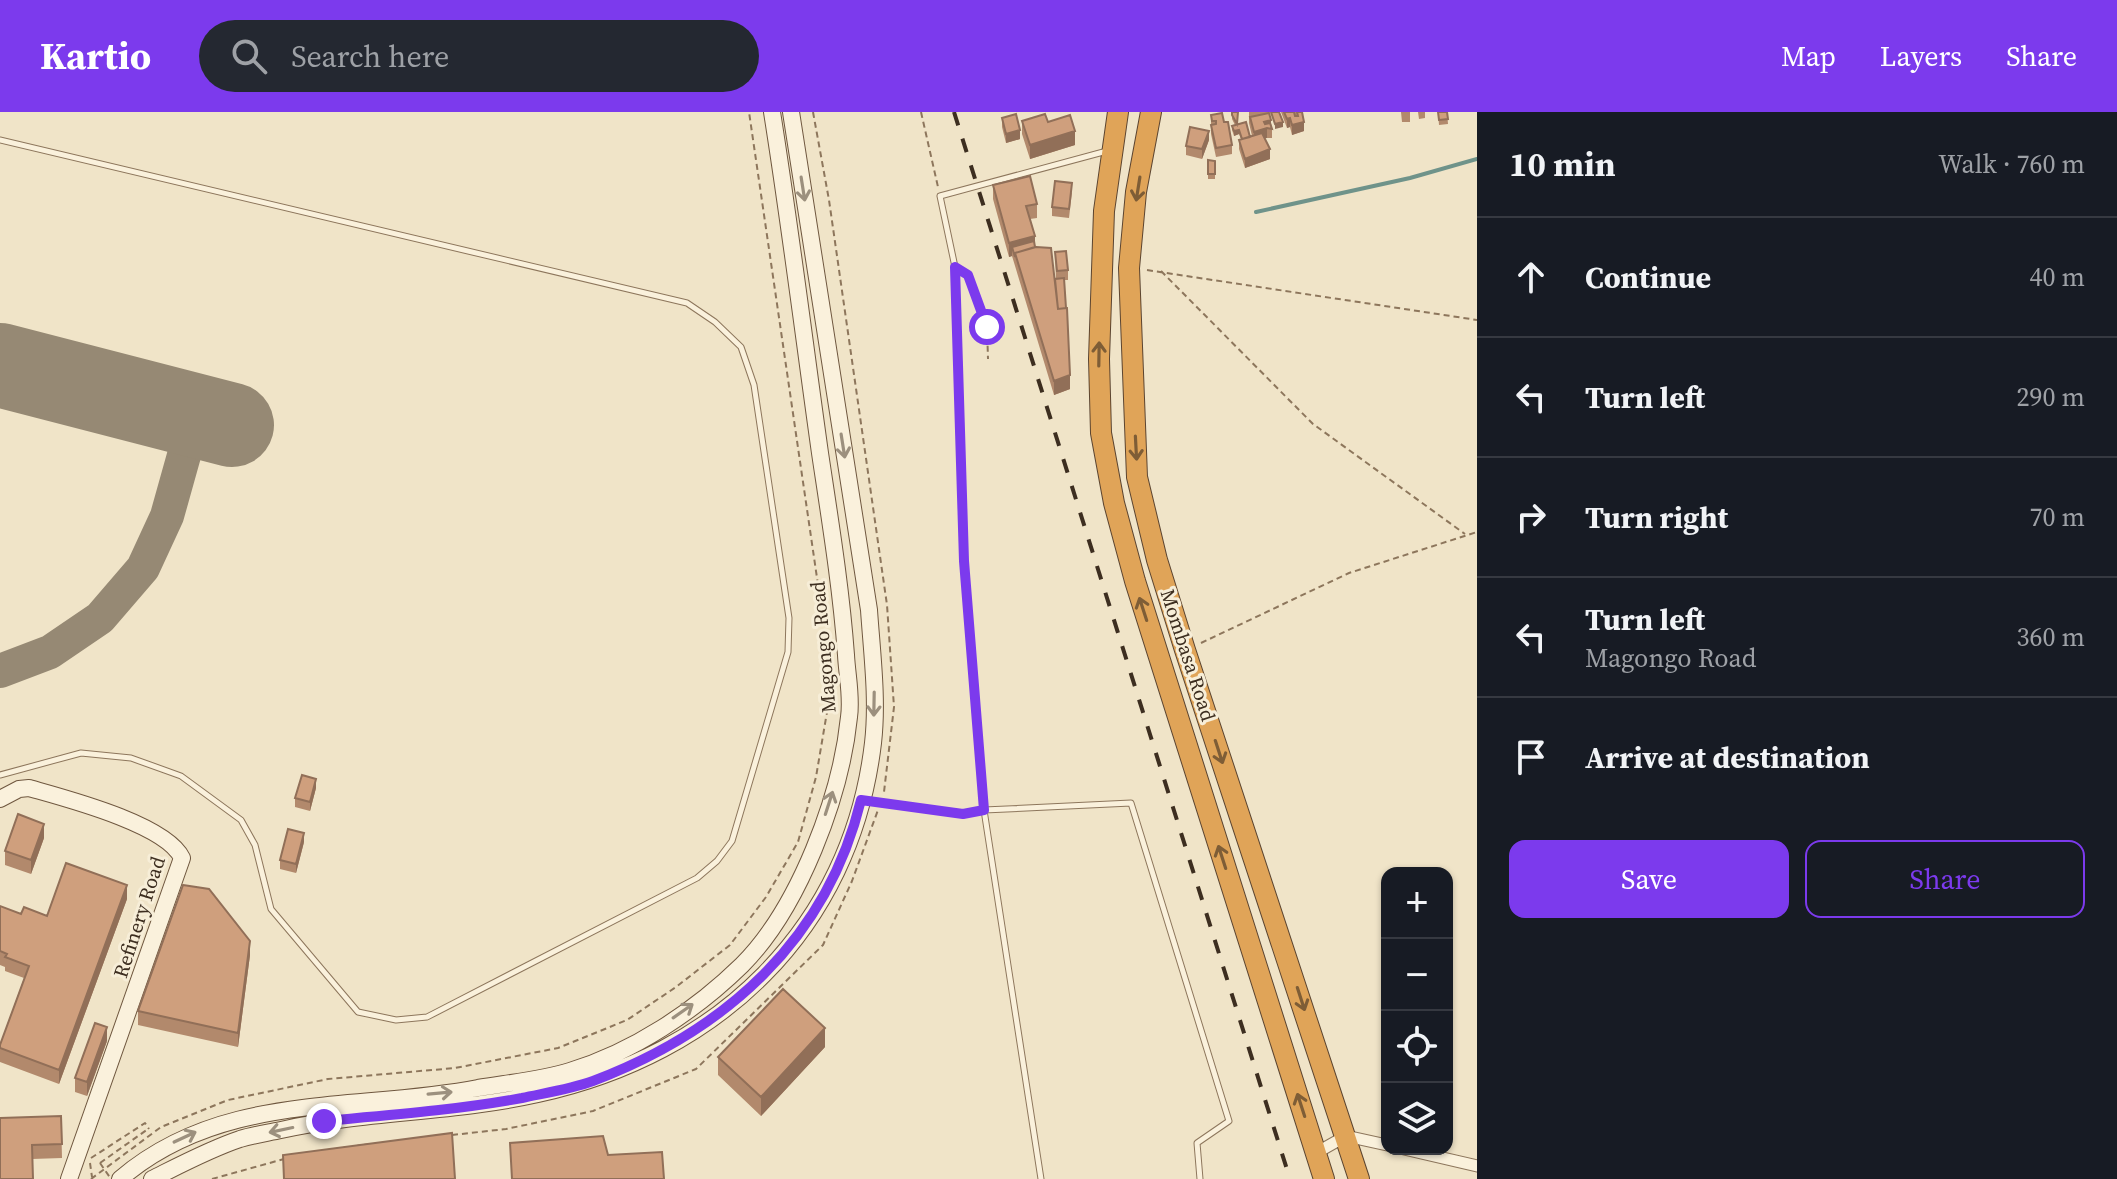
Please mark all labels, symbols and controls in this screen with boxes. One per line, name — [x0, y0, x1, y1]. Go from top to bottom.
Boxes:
search box — [199, 20, 759, 92]
text: Kartio — [40, 30, 151, 82]
icon: search — [227, 34, 271, 78]
text: Search here — [291, 36, 449, 77]
text: Map — [1781, 37, 1836, 75]
text: Layers — [1880, 37, 1962, 75]
text: Share — [2006, 37, 2077, 75]
text: 10 min — [1509, 141, 1616, 187]
text: Walk · 760 m — [1938, 146, 2085, 182]
one-way arrow — [796, 176, 811, 201]
one-way arrow — [1129, 176, 1144, 201]
icon: ahead — [1509, 255, 1553, 299]
text: Continue — [1585, 257, 1711, 298]
text: 40 m — [2030, 259, 2085, 295]
route start — [969, 309, 1005, 345]
one-way arrow — [1092, 341, 1107, 368]
icon: left — [1509, 375, 1553, 419]
text: Turn left — [1585, 377, 1705, 418]
text: 290 m — [2017, 379, 2085, 415]
one-way arrow — [836, 433, 851, 458]
one-way arrow — [1128, 434, 1143, 461]
icon: right — [1509, 495, 1553, 539]
text: Turn right — [1585, 497, 1728, 538]
text: 70 m — [2030, 499, 2085, 535]
street label: Magongo Road — [803, 579, 843, 714]
street label: Mombasa Road — [1153, 585, 1223, 725]
one-way arrow — [1135, 597, 1150, 622]
text: Turn left — [1585, 599, 1705, 640]
icon: left — [1509, 615, 1553, 659]
text: 360 m — [2017, 619, 2085, 655]
text: Magongo Road — [1585, 640, 1757, 676]
one-way arrow — [866, 690, 882, 717]
icon: arrive — [1509, 735, 1553, 779]
text: Arrive at destination — [1585, 737, 1870, 778]
one-way arrow — [1213, 739, 1227, 764]
one-way arrow — [822, 791, 837, 817]
button: Save — [1509, 840, 1789, 918]
button: Share — [1805, 840, 2085, 918]
one-way arrow — [1214, 844, 1229, 870]
street label: Refinery Road — [106, 852, 172, 981]
map controls — [1381, 867, 1453, 1155]
button: + — [1381, 867, 1453, 939]
button: − — [1381, 939, 1453, 1011]
one-way arrow — [1294, 986, 1309, 1011]
one-way arrow — [672, 1003, 694, 1019]
button: locate — [1381, 1011, 1453, 1083]
button: layers — [1381, 1083, 1453, 1155]
one-way arrow — [426, 1085, 453, 1100]
one-way arrow — [1292, 1092, 1307, 1117]
route end — [306, 1103, 342, 1139]
one-way arrow — [268, 1123, 294, 1138]
one-way arrow — [173, 1129, 197, 1144]

